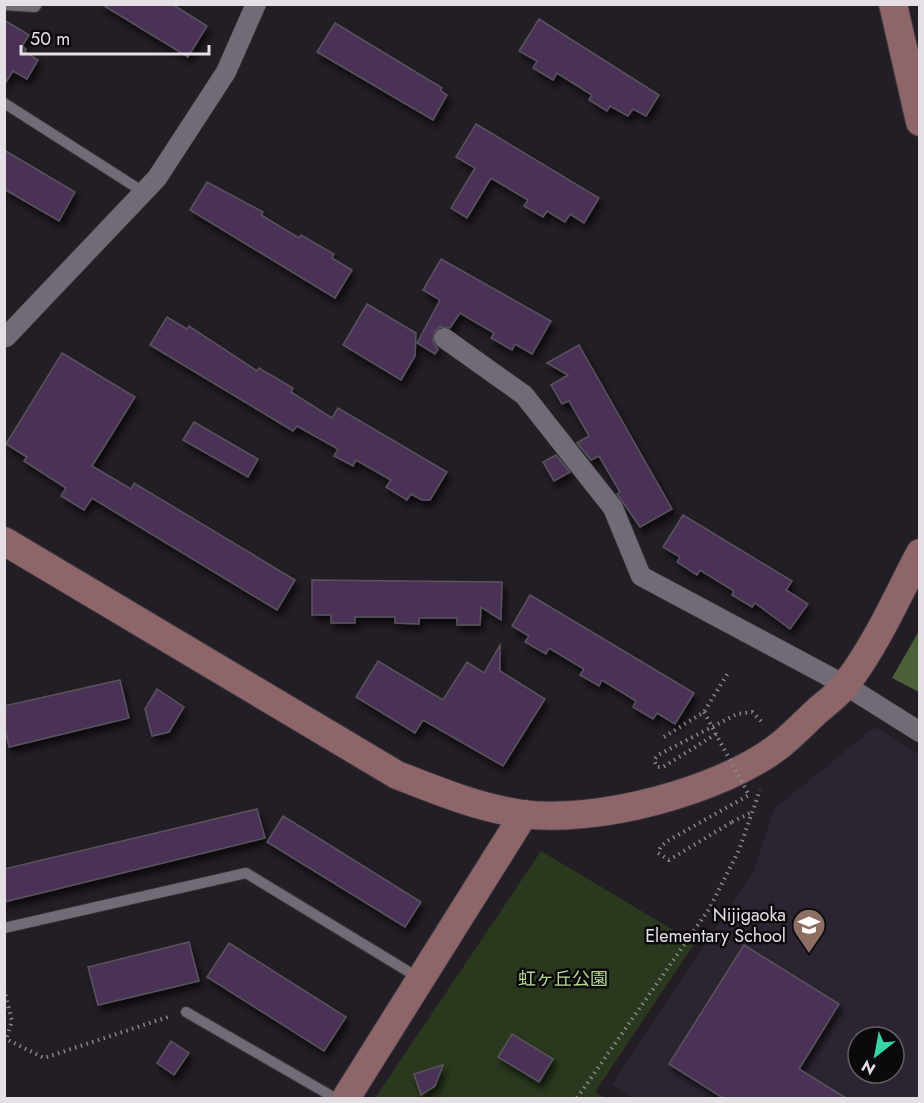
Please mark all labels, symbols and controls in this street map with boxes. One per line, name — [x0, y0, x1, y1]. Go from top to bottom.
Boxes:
scale bar — [21, 18, 208, 56]
text: 50 m — [30, 26, 70, 52]
place label: Nijigaoka Elementary School — [645, 902, 786, 949]
school or university icon: Nijigaoka Elementary School — [791, 907, 827, 954]
park label: 虹ヶ丘公園 — [518, 966, 608, 992]
north arrow — [846, 1025, 906, 1085]
text: N — [857, 1054, 880, 1081]

